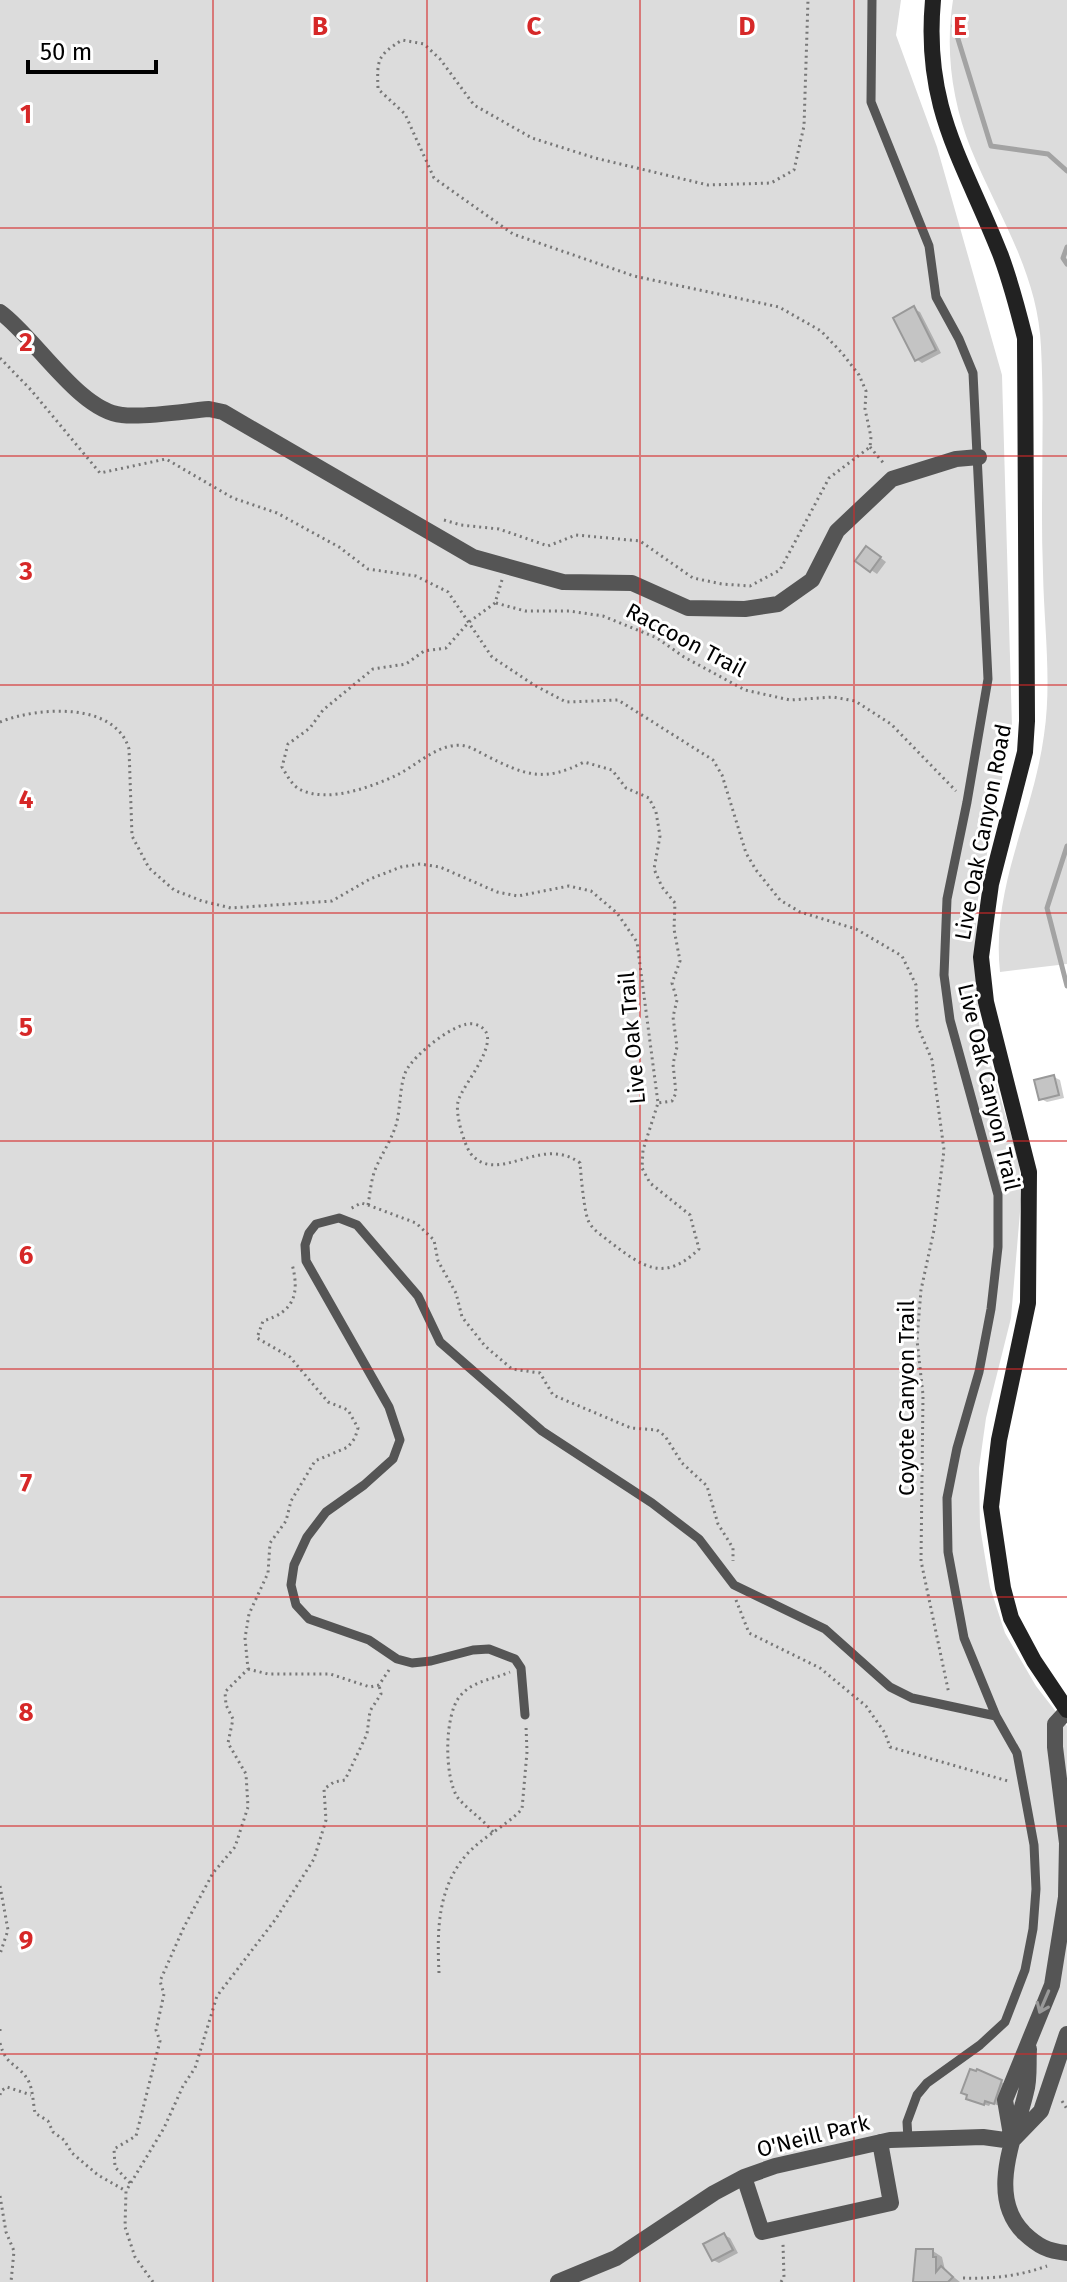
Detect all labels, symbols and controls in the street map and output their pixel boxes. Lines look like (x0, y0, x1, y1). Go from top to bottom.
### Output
text: B (312, 11, 328, 42)
text: C (527, 11, 542, 42)
text: D (739, 11, 756, 42)
text: E (953, 11, 967, 42)
scale bar (28, 24, 156, 74)
text: 50 m (40, 38, 92, 66)
text: 1 (20, 99, 32, 130)
text: 2 (19, 327, 33, 358)
text: 3 (18, 556, 33, 587)
street label: Raccoon Trail (621, 597, 751, 683)
street label: Live Oak Canyon Road (949, 722, 1017, 942)
text: 4 (19, 784, 34, 815)
street label: Live Oak Trail (613, 971, 651, 1105)
street label: Live Oak Canyon Trail (952, 981, 1026, 1193)
text: 5 (19, 1012, 33, 1043)
text: 6 (19, 1240, 34, 1271)
street label: Coyote Canyon Trail (893, 1300, 920, 1496)
text: 7 (20, 1468, 32, 1499)
text: 8 (18, 1697, 34, 1728)
text: 9 (19, 1925, 33, 1956)
one-way arrow (1036, 1990, 1051, 2014)
street label: O'Neill Park (754, 2109, 873, 2163)

